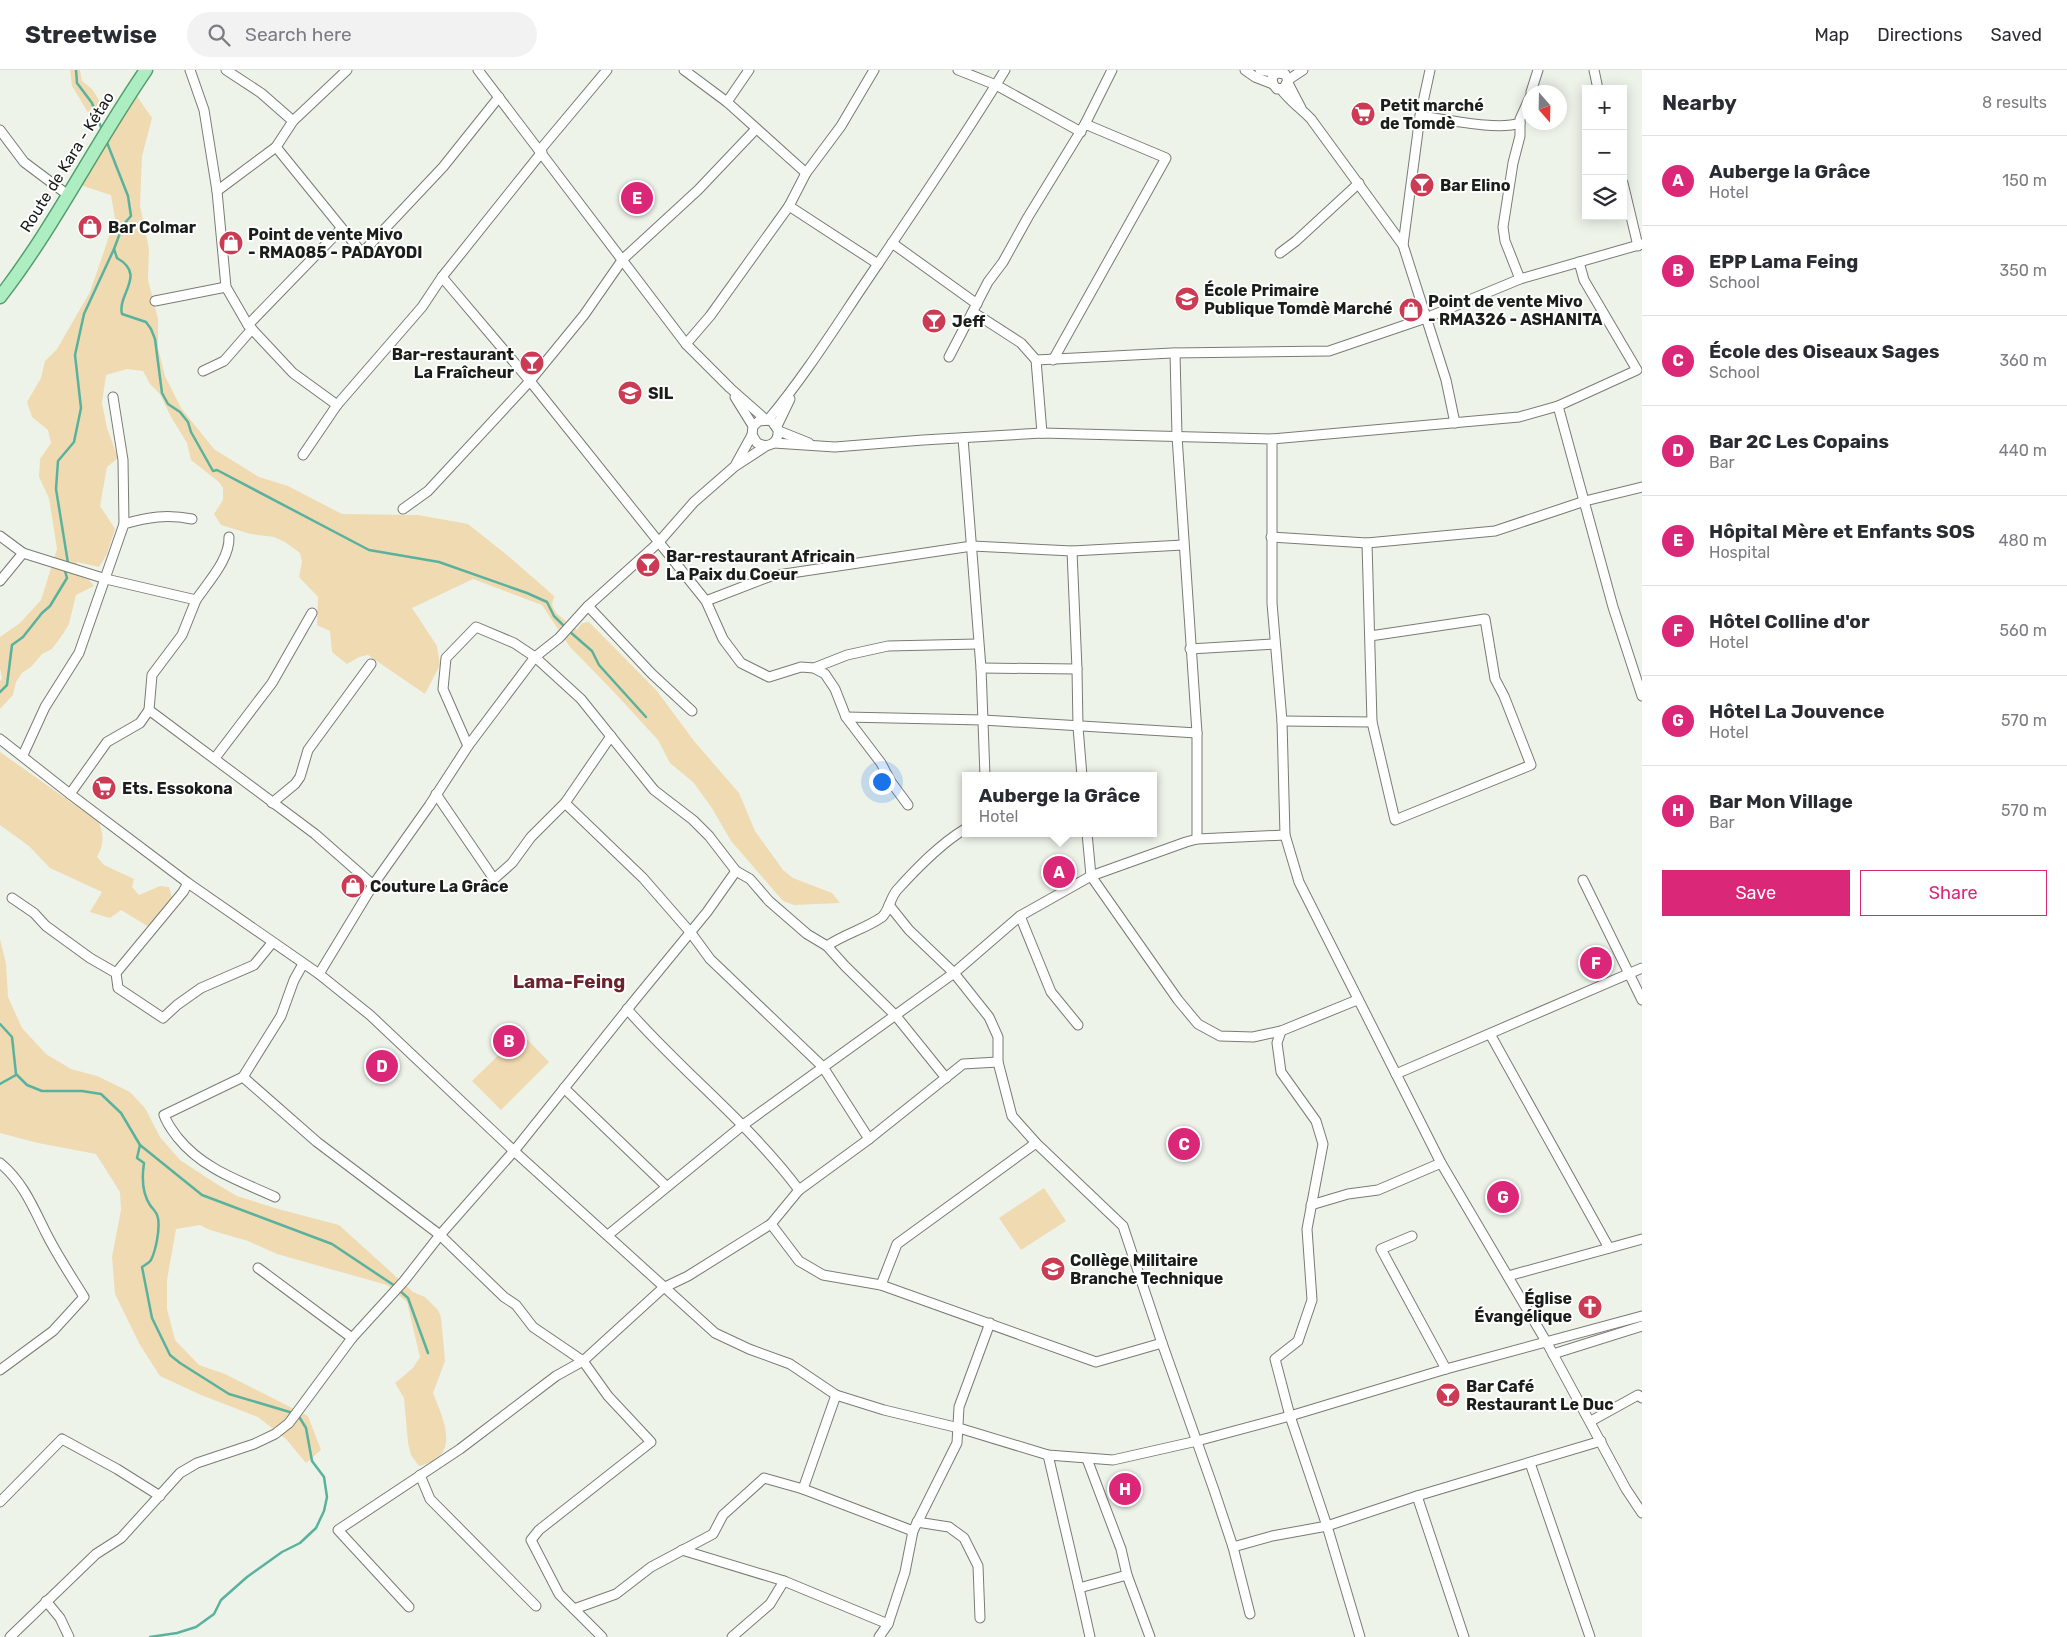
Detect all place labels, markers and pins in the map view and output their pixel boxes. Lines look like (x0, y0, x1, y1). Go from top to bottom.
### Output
place label: Petit marché de Tomdè (1380, 96, 1484, 133)
supermarket icon: Petit marché de Tomdè (1350, 101, 1376, 127)
bar icon: Bar Elino (1409, 172, 1435, 198)
place label: Bar Elino (1440, 176, 1511, 195)
pin: E (621, 179, 653, 217)
shop icon: Bar Colmar (77, 214, 103, 240)
place label: Bar Colmar (108, 218, 197, 237)
place label: Point de vente Mivo - RMA085 - PADAYODI (248, 225, 423, 262)
shop icon: Point de vente Mivo - RMA085 - PADAYODI (218, 230, 244, 256)
place label: École Primaire Publique Tomdè Marché (1204, 280, 1393, 318)
school or university icon: École Primaire Publique Tomdè Marché (1174, 286, 1200, 312)
place label: Point de vente Mivo - RMA326 - ASHANITA (1428, 292, 1603, 329)
shop icon: Point de vente Mivo - RMA326 - ASHANITA (1398, 297, 1424, 323)
bar icon: Jeff (921, 308, 947, 334)
place label: Jeff (952, 312, 985, 331)
place label: Bar-restaurant La Fraîcheur (392, 345, 515, 382)
bar icon: Bar-restaurant La Fraîcheur (519, 350, 545, 376)
school or university icon: SIL (617, 380, 643, 406)
place label: SIL (648, 384, 674, 403)
place label: Bar-restaurant Africain La Paix du Coeur (666, 547, 855, 584)
bar icon: Bar-restaurant Africain La Paix du Coeur (635, 552, 661, 578)
supermarket icon: Ets. Essokona (91, 775, 117, 801)
place label: Ets. Essokona (122, 779, 233, 798)
pin: A (1043, 853, 1075, 891)
shop icon: Couture La Grâce (340, 873, 366, 899)
place label: Couture La Grâce (370, 877, 509, 896)
pin: F (1580, 944, 1612, 982)
pin: B (493, 1022, 525, 1060)
pin: D (366, 1047, 398, 1085)
pin: C (1168, 1125, 1200, 1163)
pin: G (1487, 1178, 1519, 1216)
place label: Collège Militaire Branche Technique (1070, 1251, 1223, 1288)
school or university icon: Collège Militaire Branche Technique (1040, 1256, 1066, 1282)
place label: Église Évangélique (1474, 1288, 1572, 1326)
church icon: Église Évangélique (1577, 1294, 1603, 1320)
place label: Bar Café Restaurant Le Duc (1466, 1377, 1614, 1414)
bar icon: Bar Café Restaurant Le Duc (1435, 1382, 1461, 1408)
pin: H (1109, 1470, 1141, 1508)

